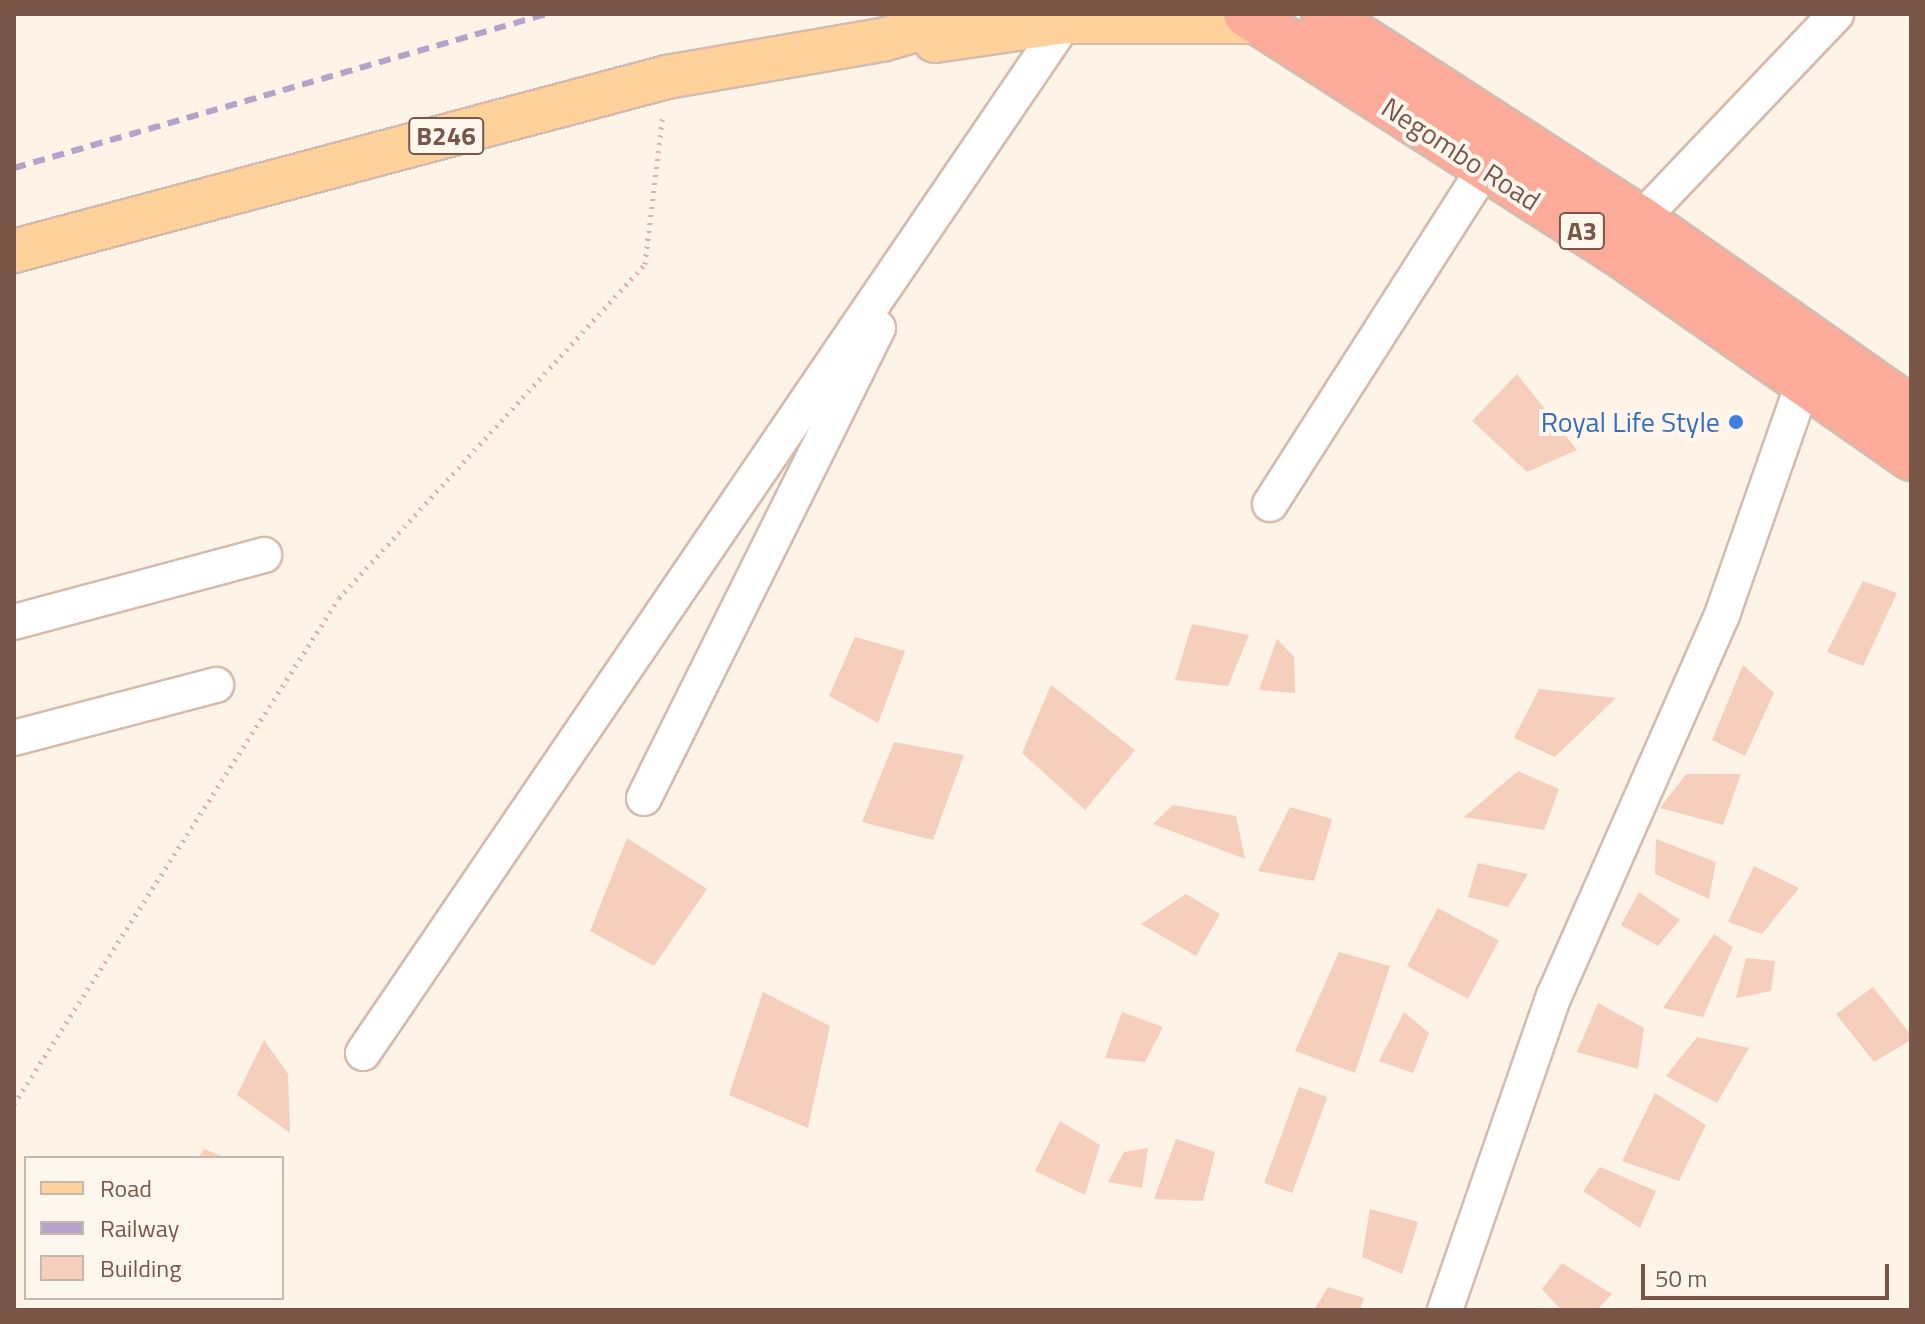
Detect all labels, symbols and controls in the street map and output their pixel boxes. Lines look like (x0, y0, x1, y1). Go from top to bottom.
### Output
street label: Negombo Road (1376, 90, 1546, 218)
road number: B246 (408, 114, 484, 158)
road number: A3 (1558, 209, 1606, 253)
place label: Royal Life Style (1541, 405, 1720, 439)
marker: Royal Life Style (1727, 413, 1745, 431)
legend (24, 1156, 284, 1300)
text: Road (100, 1170, 152, 1206)
text: Railway (100, 1210, 179, 1246)
scale bar (1645, 1248, 1893, 1298)
text: Building (100, 1250, 182, 1286)
text: 50 m (1655, 1260, 1707, 1296)

